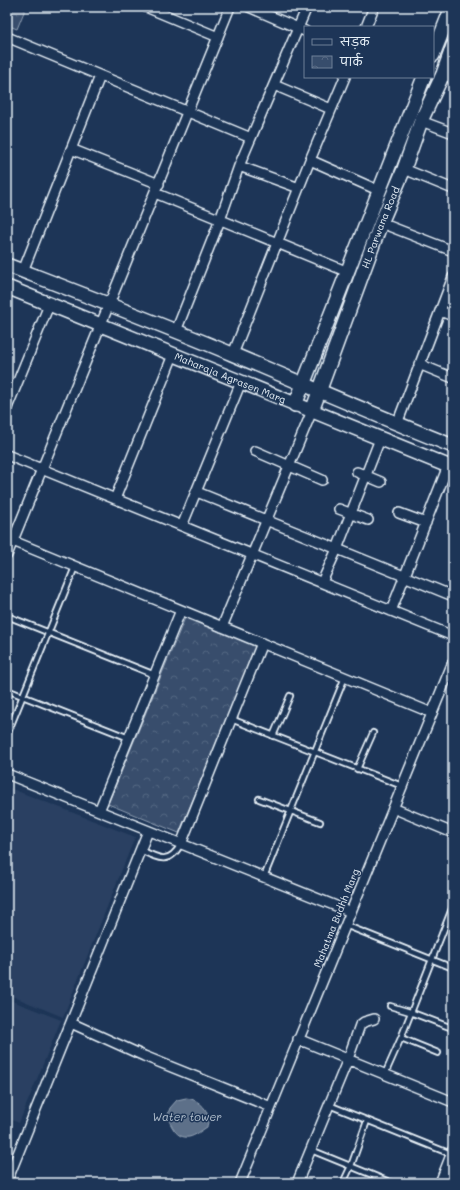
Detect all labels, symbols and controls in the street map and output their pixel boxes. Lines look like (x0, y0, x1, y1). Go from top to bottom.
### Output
legend (304, 26, 434, 78)
text: सड़क (339, 33, 371, 50)
text: पार्क (339, 52, 364, 69)
street label: HL Parwana Road (358, 184, 403, 270)
street label: Maharaja Agrasen Marg (173, 349, 288, 407)
street label: Mahatma Budhh Marg (310, 866, 362, 969)
water label: Water tower (152, 1109, 222, 1124)

